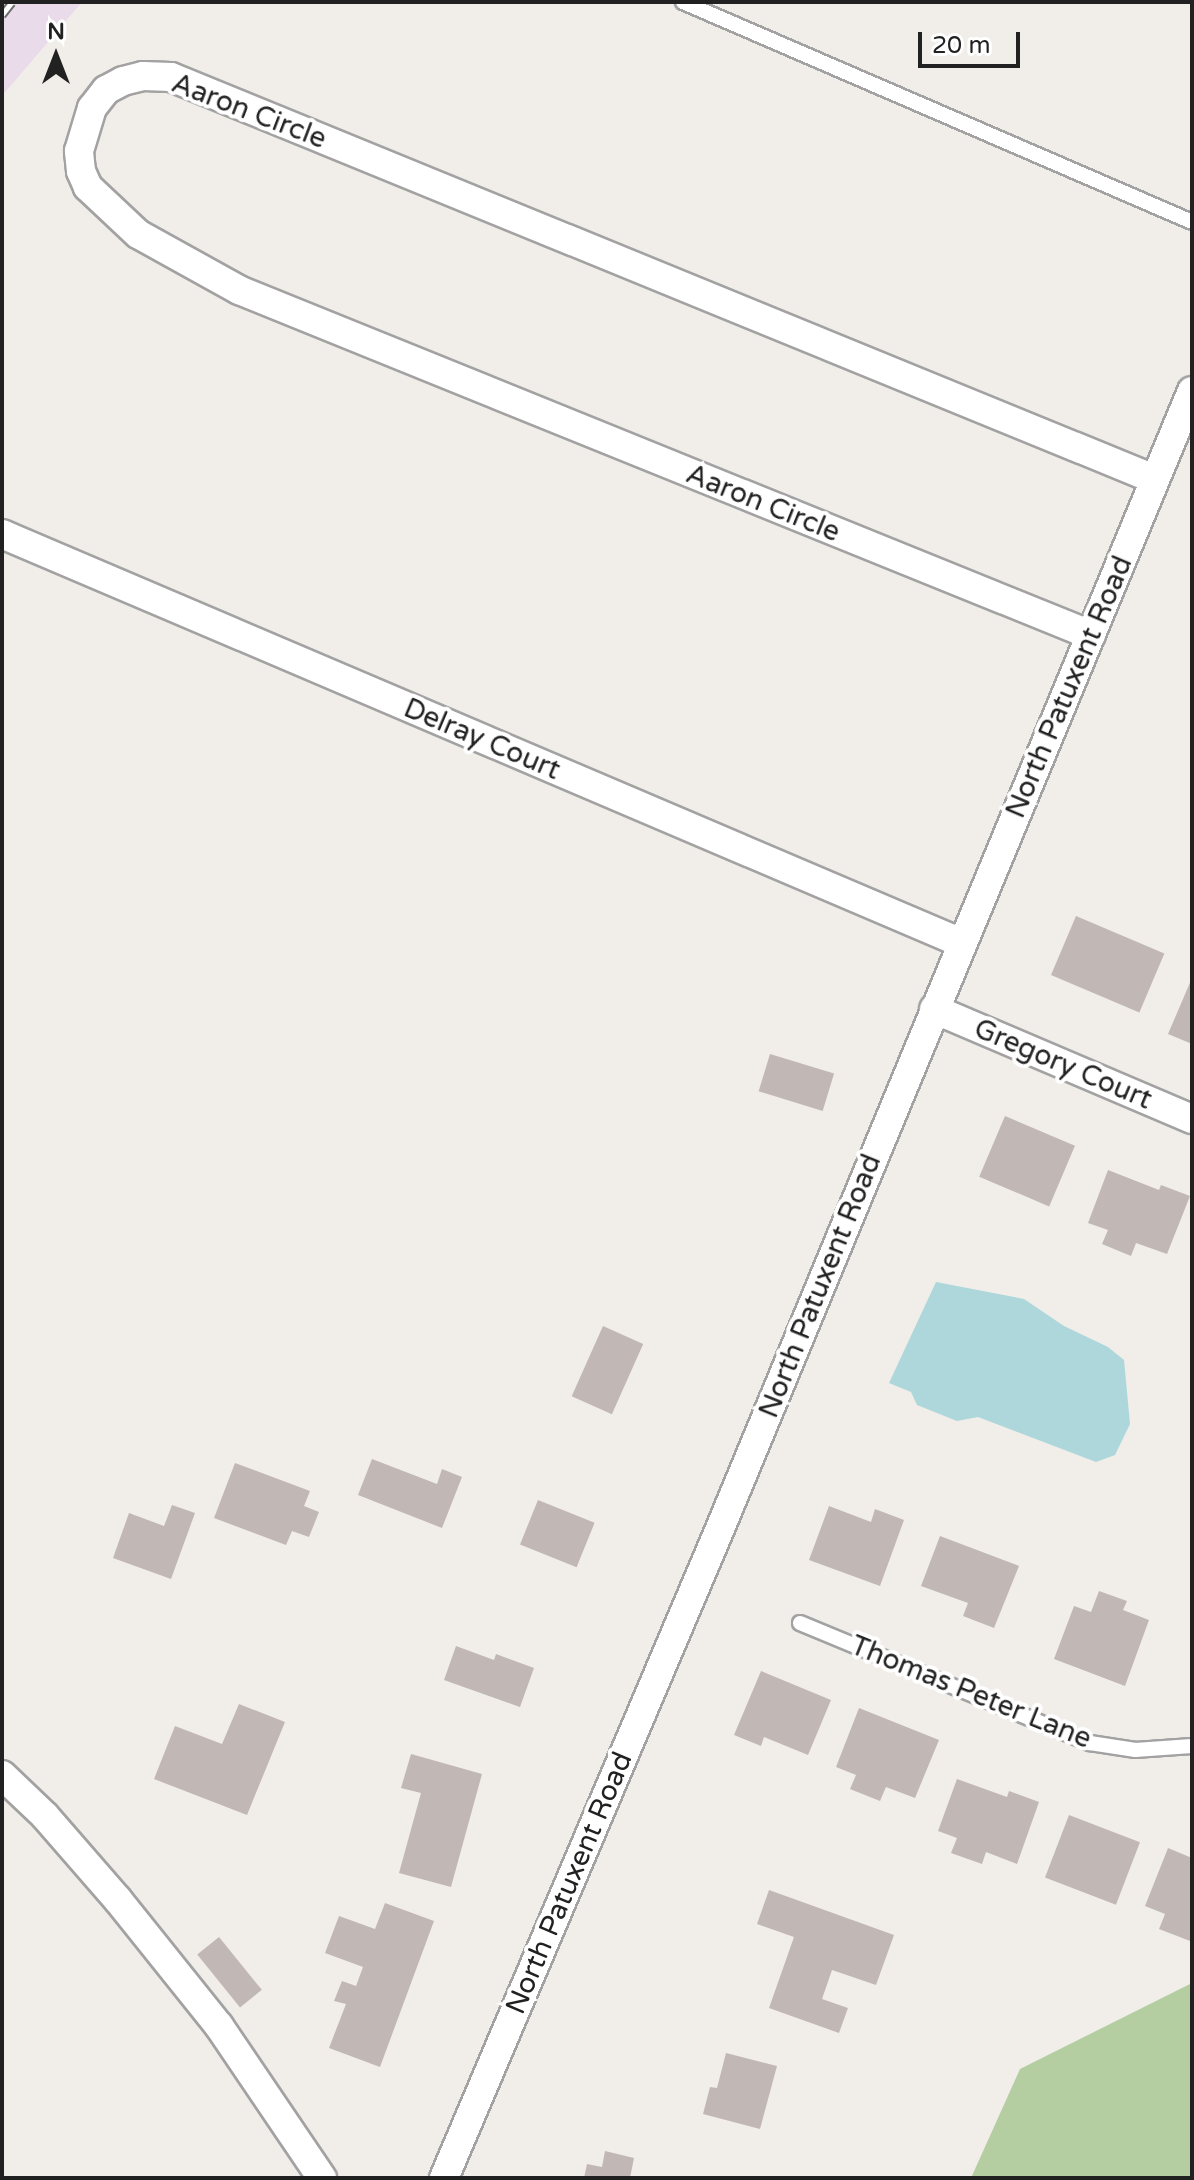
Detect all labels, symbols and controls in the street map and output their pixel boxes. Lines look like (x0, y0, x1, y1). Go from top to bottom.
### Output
north arrow (16, 16, 96, 96)
scale bar (922, 16, 1024, 66)
text: N (47, 19, 65, 45)
text: 20 m (932, 31, 990, 60)
street label: Aaron Circle (167, 66, 331, 156)
street label: Aaron Circle (681, 457, 845, 549)
street label: North Patuxent Road (999, 551, 1139, 823)
street label: Delray Court (399, 691, 565, 787)
street label: Gregory Court (969, 1011, 1157, 1117)
street label: North Patuxent Road (752, 1149, 888, 1423)
street label: Thomas Peter Lane (846, 1628, 1096, 1756)
street label: North Patuxent Road (499, 1747, 639, 2019)

